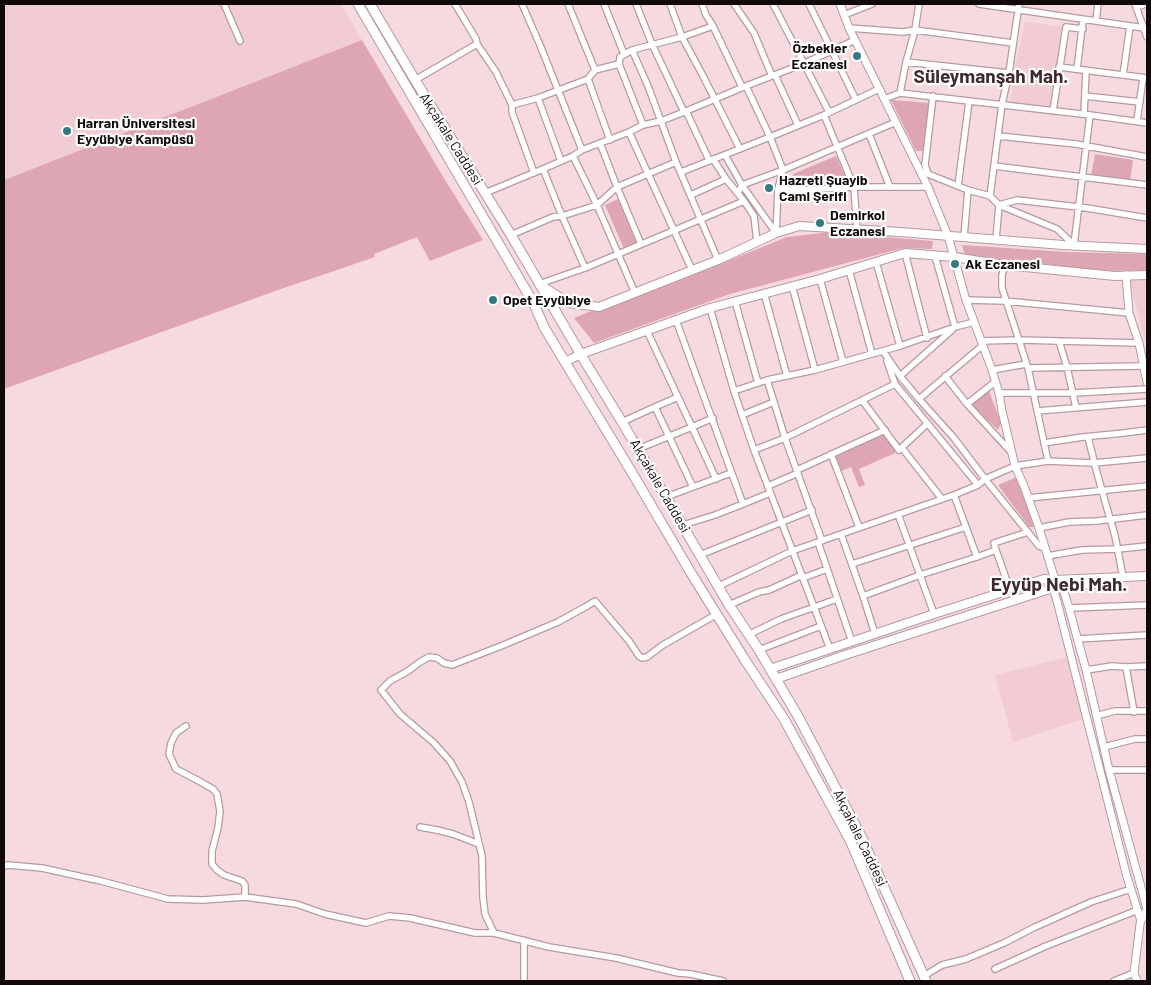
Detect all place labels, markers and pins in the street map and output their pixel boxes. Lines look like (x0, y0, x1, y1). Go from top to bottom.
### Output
place label: Özbekler Eczanesi (792, 40, 847, 72)
marker: Özbekler Eczanesi (851, 50, 863, 62)
place label: Harran Üniversitesi Eyyübiye Kampüsü (77, 115, 195, 148)
marker: Harran Üniversitesi Eyyübiye Kampüsü (61, 125, 73, 137)
place label: Hazreti Şuayib Cami Şerifi (779, 172, 868, 204)
marker: Hazreti Şuayib Cami Şerifi (763, 182, 775, 194)
place label: Demirkol Eczanesi (830, 207, 885, 240)
marker: Demirkol Eczanesi (814, 217, 826, 229)
place label: Ak Eczanesi (965, 256, 1040, 272)
marker: Ak Eczanesi (949, 258, 961, 270)
place label: Opet Eyyübiye (503, 292, 591, 308)
marker: Opet Eyyübiye (487, 294, 499, 306)

